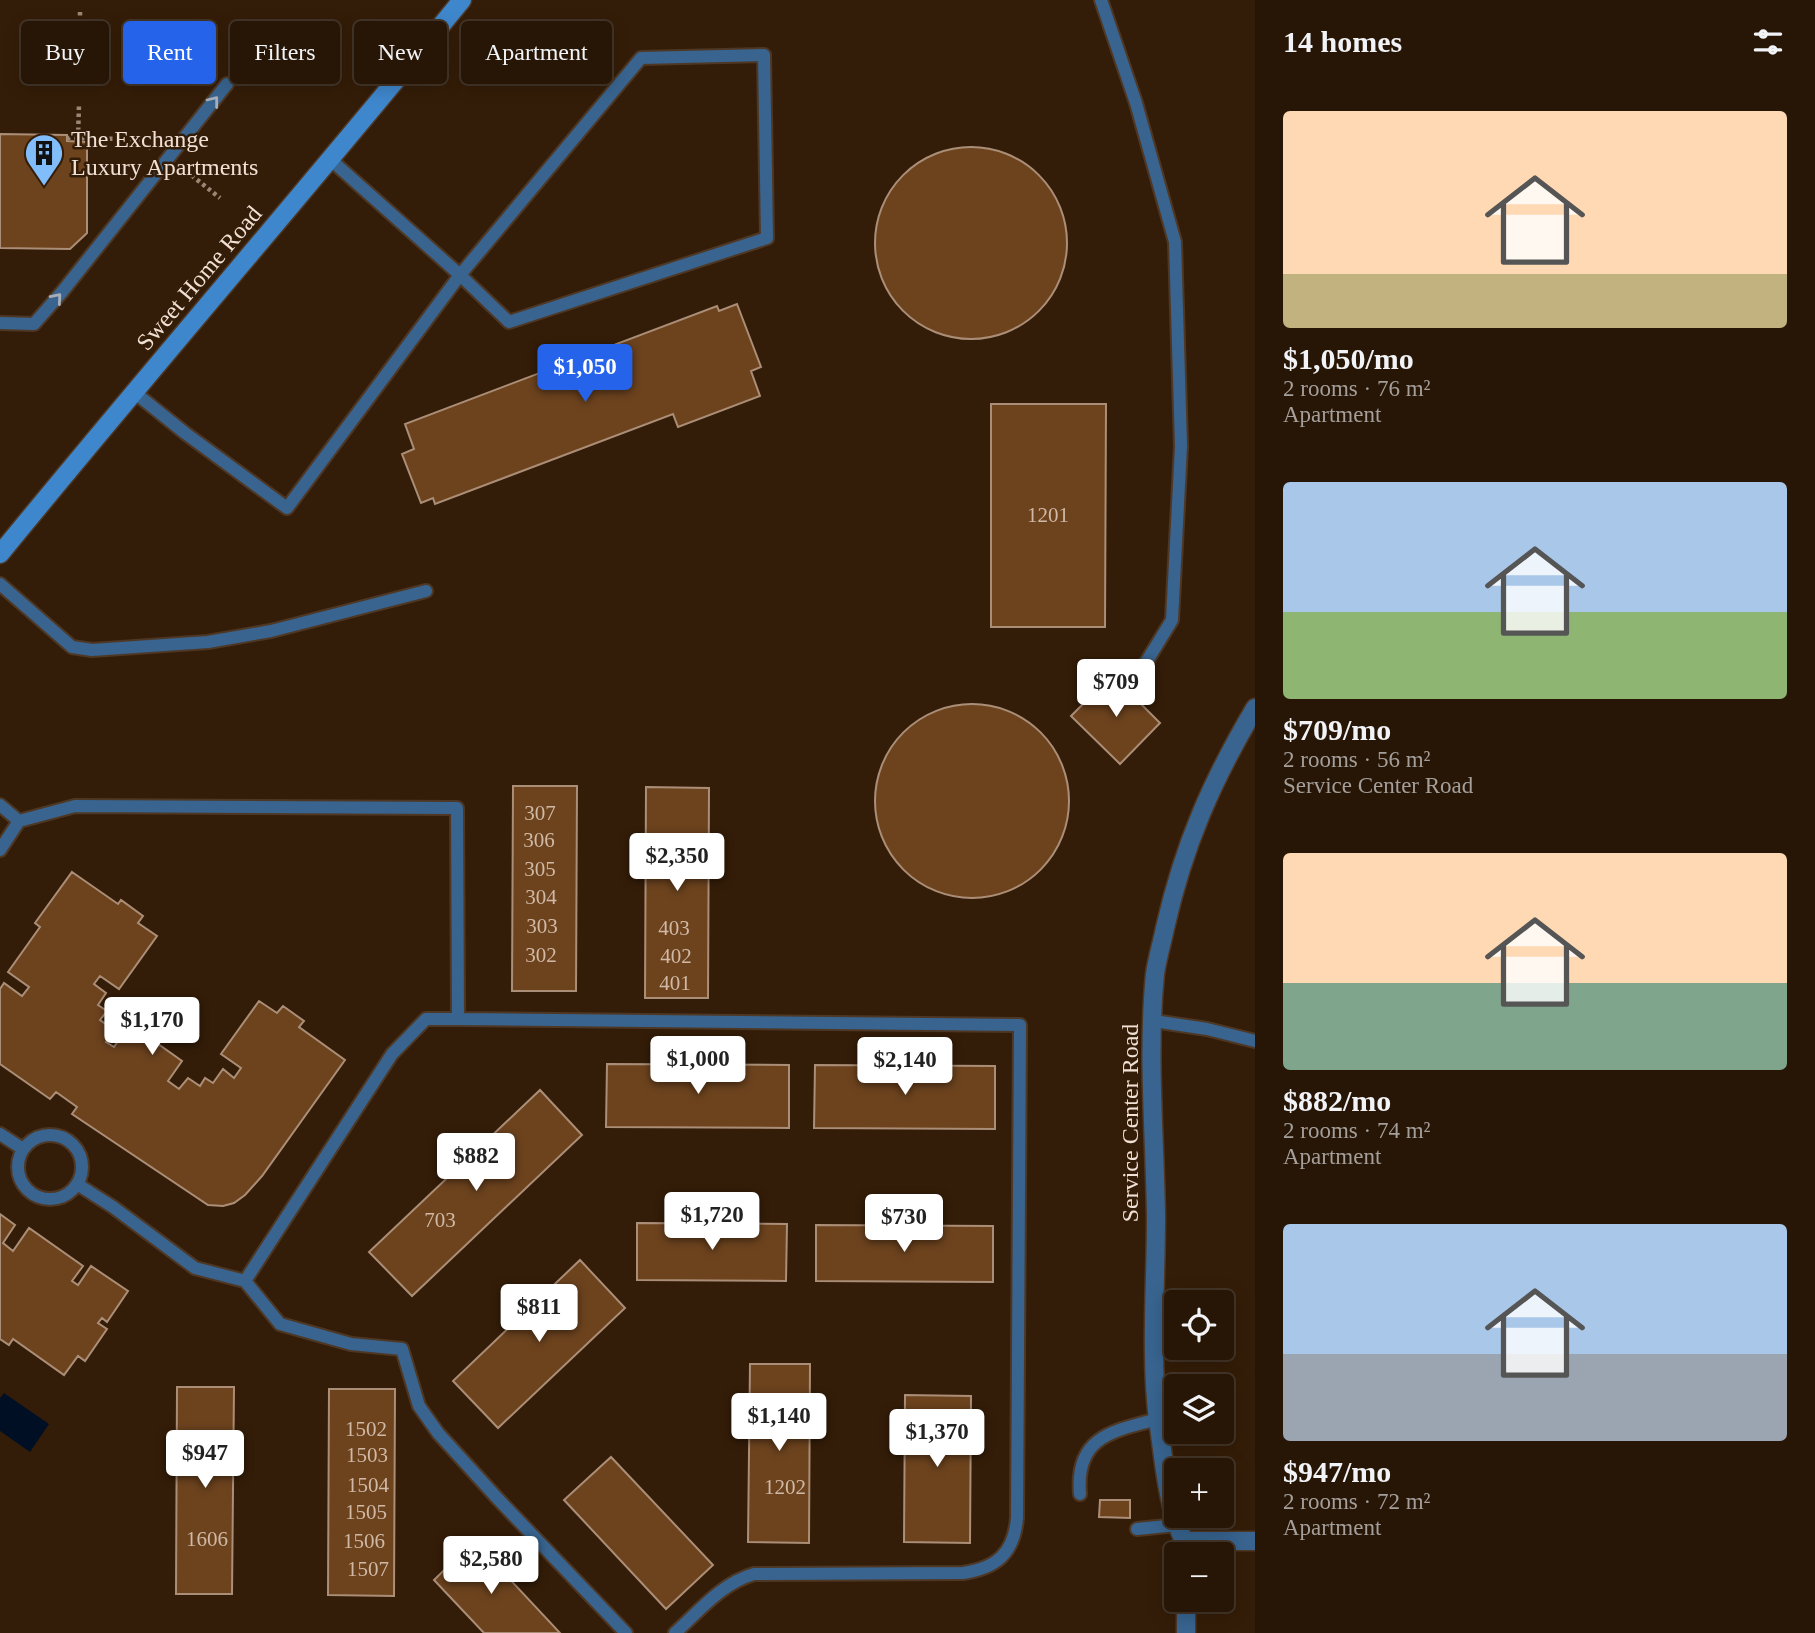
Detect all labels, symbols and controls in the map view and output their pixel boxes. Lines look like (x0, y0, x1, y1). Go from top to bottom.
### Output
chip: Buy (21, 21, 109, 84)
chip: Rent (123, 21, 216, 84)
chip: Filters (230, 21, 340, 84)
chip: New (354, 21, 447, 84)
chip: Apartment (461, 21, 612, 84)
icon: filters (1749, 23, 1787, 61)
text: 14 homes (1283, 25, 1402, 58)
one-way arrow (205, 96, 218, 109)
place label: The Exchange Luxury Apartments (71, 126, 258, 180)
building icon: The Exchange Luxury Apartments (23, 132, 65, 187)
icon: home (1472, 157, 1598, 283)
street label: Sweet Home Road (131, 201, 267, 355)
one-way arrow (49, 293, 61, 306)
text: $1,050/mo (1283, 342, 1414, 375)
pin: $1,050 (528, 344, 642, 404)
text: $1,050 (553, 354, 617, 379)
text: 2 rooms · 76 m² (1283, 376, 1430, 401)
text: Apartment (1283, 402, 1381, 427)
house number: 1201 (1027, 503, 1069, 527)
icon: home (1472, 528, 1598, 654)
pin: $709 (1075, 660, 1157, 719)
text: $709 (1093, 669, 1139, 694)
text: $709/mo (1283, 713, 1391, 746)
text: 2 rooms · 56 m² (1283, 747, 1430, 772)
text: Service Center Road (1283, 773, 1473, 798)
house number: 307 (524, 801, 556, 825)
house number: 306 (523, 828, 555, 852)
pin: $2,350 (620, 834, 734, 893)
text: $2,350 (645, 843, 709, 868)
house number: 305 (524, 857, 556, 881)
house number: 304 (525, 885, 557, 909)
icon: home (1472, 899, 1598, 1025)
house number: 303 (526, 914, 558, 938)
house number: 403 (658, 916, 690, 940)
house number: 302 (525, 943, 557, 967)
house number: 402 (660, 944, 692, 968)
house number: 401 (659, 971, 691, 995)
pin: $1,170 (95, 998, 209, 1057)
text: $1,170 (120, 1007, 184, 1032)
street label: Service Center Road (1117, 1024, 1143, 1222)
pin: $1,000 (641, 1036, 755, 1096)
pin: $2,140 (848, 1038, 962, 1097)
text: $1,000 (666, 1046, 730, 1071)
text: $2,140 (873, 1047, 937, 1072)
text: $882/mo (1283, 1084, 1391, 1117)
text: 2 rooms · 74 m² (1283, 1118, 1430, 1143)
pin: $882 (435, 1134, 517, 1193)
text: $882 (453, 1143, 499, 1168)
text: Apartment (1283, 1144, 1381, 1169)
pin: $1,720 (655, 1192, 769, 1252)
pin: $730 (863, 1194, 945, 1254)
text: $1,720 (680, 1202, 744, 1227)
text: $730 (881, 1204, 927, 1229)
house number: 703 (424, 1208, 456, 1232)
icon: home (1472, 1270, 1598, 1396)
pin: $811 (498, 1284, 580, 1344)
map controls (1164, 1290, 1234, 1612)
button: locate (1164, 1290, 1234, 1360)
text: $811 (517, 1294, 561, 1319)
button: layers (1164, 1374, 1234, 1444)
pin: $1,140 (722, 1394, 836, 1453)
text: $1,140 (747, 1403, 811, 1428)
pin: $1,370 (880, 1410, 994, 1469)
house number: 1502 (345, 1417, 387, 1441)
text: $1,370 (905, 1419, 969, 1444)
pin: $947 (164, 1430, 246, 1490)
text: $947 (182, 1440, 228, 1465)
house number: 1503 (346, 1443, 388, 1467)
text: $947/mo (1283, 1455, 1391, 1488)
button: + (1164, 1458, 1234, 1528)
house number: 1504 (347, 1473, 390, 1497)
house number: 1202 (764, 1475, 806, 1499)
text: 2 rooms · 72 m² (1283, 1489, 1430, 1514)
house number: 1505 (345, 1500, 387, 1524)
text: Apartment (1283, 1515, 1381, 1540)
house number: 1606 (186, 1527, 228, 1551)
house number: 1506 (343, 1529, 385, 1553)
pin: $2,580 (434, 1536, 548, 1596)
button: − (1164, 1542, 1234, 1612)
text: $2,580 (459, 1546, 523, 1571)
house number: 1507 (347, 1557, 389, 1581)

